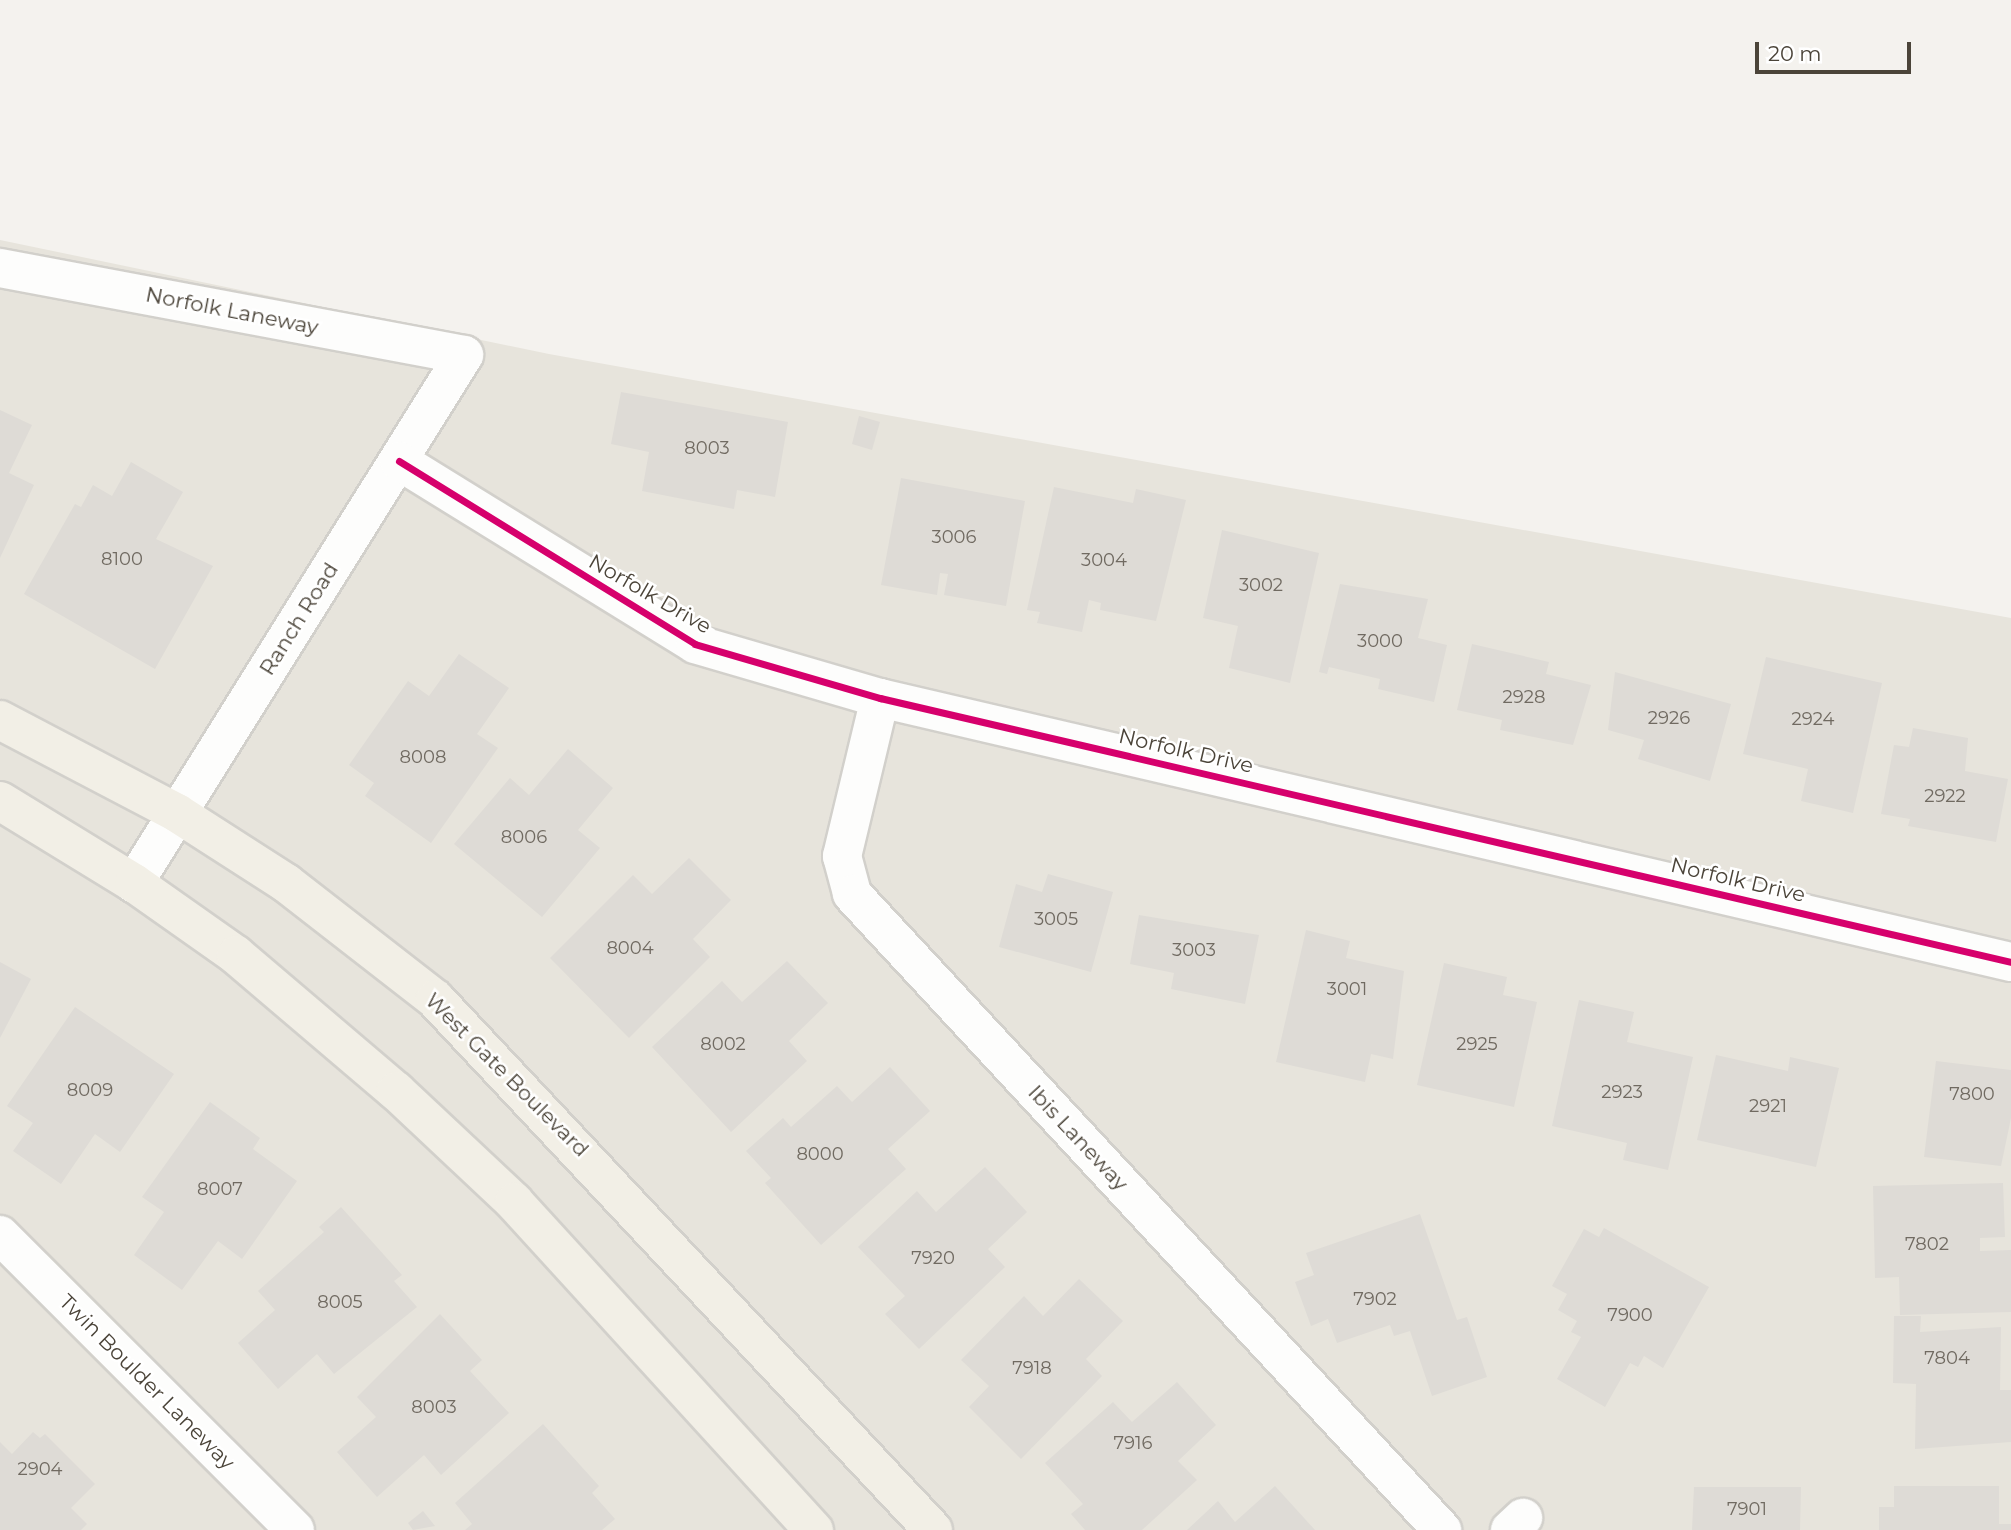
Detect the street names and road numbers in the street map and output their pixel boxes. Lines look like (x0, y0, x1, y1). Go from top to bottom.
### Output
street label: Norfolk Laneway (144, 282, 320, 340)
street label: Norfolk Drive (584, 549, 716, 639)
street label: Ranch Road (254, 558, 344, 680)
street label: Norfolk Drive (1116, 723, 1256, 779)
street label: Norfolk Drive (1668, 852, 1808, 908)
street label: West Gate Boulevard (420, 988, 594, 1162)
street label: Ibis Laneway (1023, 1080, 1133, 1196)
street label: Twin Boulder Laneway (54, 1289, 240, 1475)

